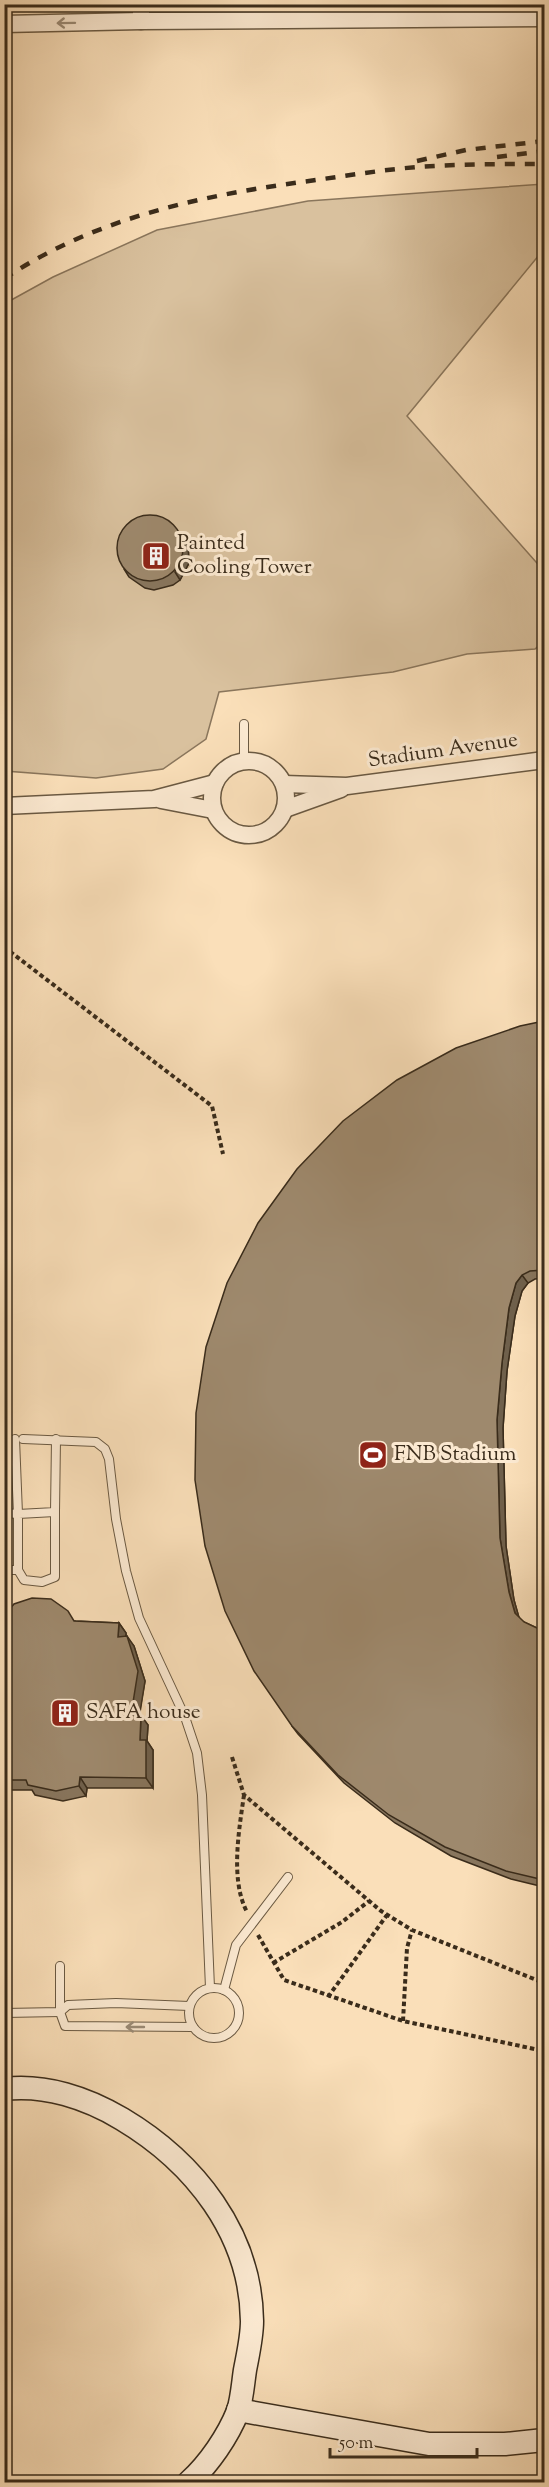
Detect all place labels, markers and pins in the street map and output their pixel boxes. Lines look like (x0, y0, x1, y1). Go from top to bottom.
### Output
place label: Painted Cooling Tower (177, 529, 312, 583)
building icon: Painted Cooling Tower (140, 540, 172, 572)
sports icon: FNB Stadium (357, 1439, 389, 1471)
place label: FNB Stadium (394, 1440, 516, 1470)
building icon: SAFA house (49, 1697, 81, 1729)
place label: SAFA house (86, 1698, 201, 1728)

